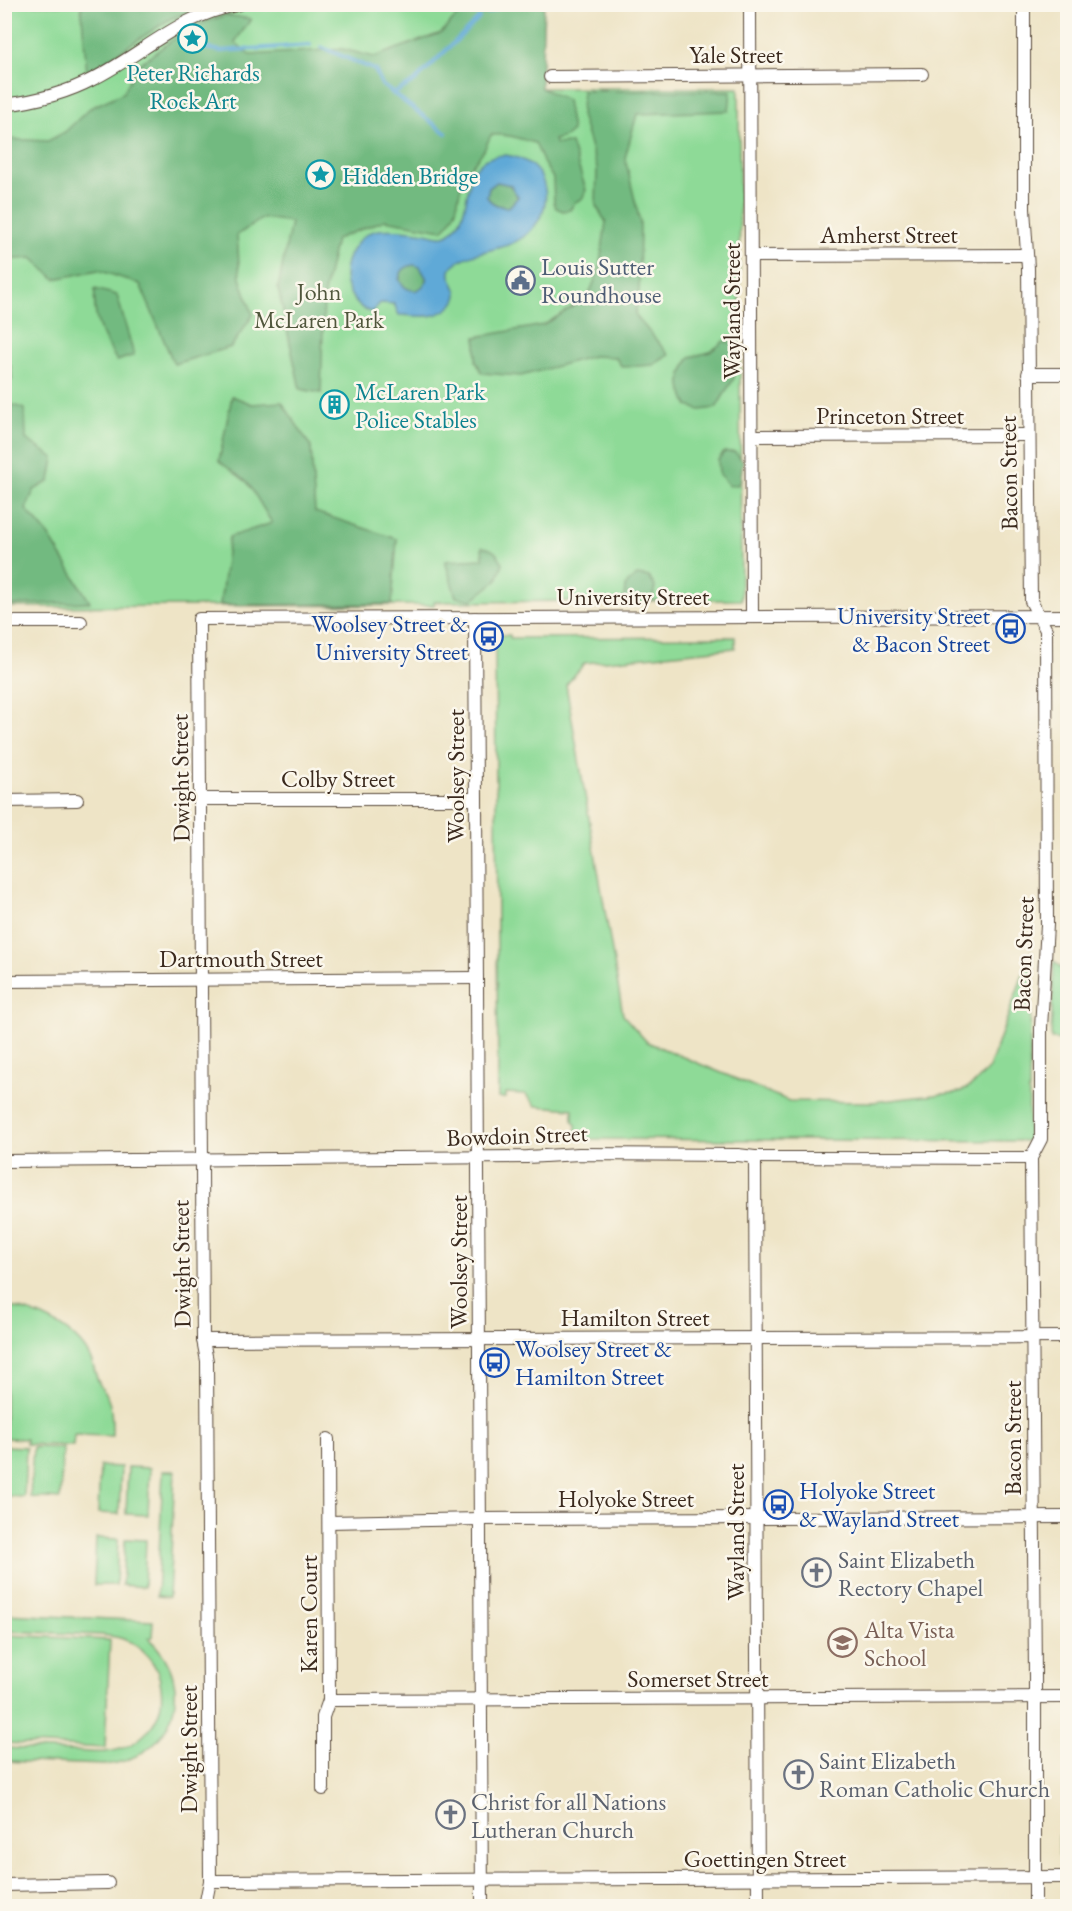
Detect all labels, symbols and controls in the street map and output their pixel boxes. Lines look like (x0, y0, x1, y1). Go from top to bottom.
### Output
place icon: Peter Richards Rock Art (177, 23, 209, 55)
street label: Yale Street (689, 39, 783, 70)
place label: Peter Richards Rock Art (126, 57, 260, 116)
place icon: Hidden Bridge (305, 159, 337, 191)
place label: Hidden Bridge (342, 160, 478, 191)
street label: Amherst Street (819, 219, 958, 250)
street label: Wayland Street (716, 242, 747, 380)
place label: Louis Sutter Roundhouse (541, 251, 661, 310)
public building icon: Louis Sutter Roundhouse (504, 264, 536, 296)
park label: John McLaren Park (254, 276, 385, 335)
place label: McLaren Park Police Stables (355, 376, 486, 435)
building icon: McLaren Park Police Stables (318, 389, 350, 421)
street label: Princeton Street (816, 400, 964, 431)
street label: Bacon Street (991, 415, 1025, 531)
street label: University Street (557, 581, 710, 612)
place label: University Street & Bacon Street (837, 600, 990, 659)
place label: Woolsey Street & University Street (311, 608, 468, 667)
bus stop icon: University Street & Bacon Street (995, 613, 1027, 645)
bus stop icon: Woolsey Street & University Street (473, 621, 505, 653)
street label: Woolsey Street (440, 709, 471, 843)
street label: Dwight Street (163, 713, 197, 842)
street label: Colby Street (281, 763, 396, 794)
street label: Bacon Street (1006, 896, 1041, 1012)
street label: Dartmouth Street (159, 943, 323, 974)
street label: Bowdoin Street (446, 1117, 589, 1153)
street label: Woolsey Street (443, 1195, 474, 1329)
street label: Dwight Street (164, 1199, 198, 1328)
street label: Hamilton Street (561, 1302, 710, 1333)
place label: Woolsey Street & Hamilton Street (515, 1333, 672, 1392)
bus stop icon: Woolsey Street & Hamilton Street (478, 1346, 510, 1378)
street label: Bacon Street (997, 1380, 1028, 1496)
street label: Wayland Street (720, 1463, 751, 1601)
place label: Holyoke Street & Wayland Street (799, 1475, 960, 1534)
street label: Holyoke Street (558, 1483, 695, 1514)
bus stop icon: Holyoke Street & Wayland Street (762, 1488, 794, 1520)
place label: Saint Elizabeth Rectory Chapel (838, 1544, 984, 1603)
street label: Karen Court (293, 1555, 324, 1673)
church icon: Saint Elizabeth Rectory Chapel (801, 1557, 833, 1589)
place label: Alta Vista School (863, 1614, 955, 1673)
school or university icon: Alta Vista School (827, 1627, 859, 1659)
street label: Somerset Street (627, 1663, 769, 1694)
street label: Dwight Street (173, 1684, 204, 1813)
place label: Saint Elizabeth Roman Catholic Church (819, 1745, 1050, 1804)
church icon: Saint Elizabeth Roman Catholic Church (782, 1758, 814, 1790)
place label: Christ for all Nations Lutheran Church (471, 1786, 666, 1845)
church icon: Christ for all Nations Lutheran Church (434, 1799, 466, 1831)
street label: Goettingen Street (684, 1843, 847, 1874)

